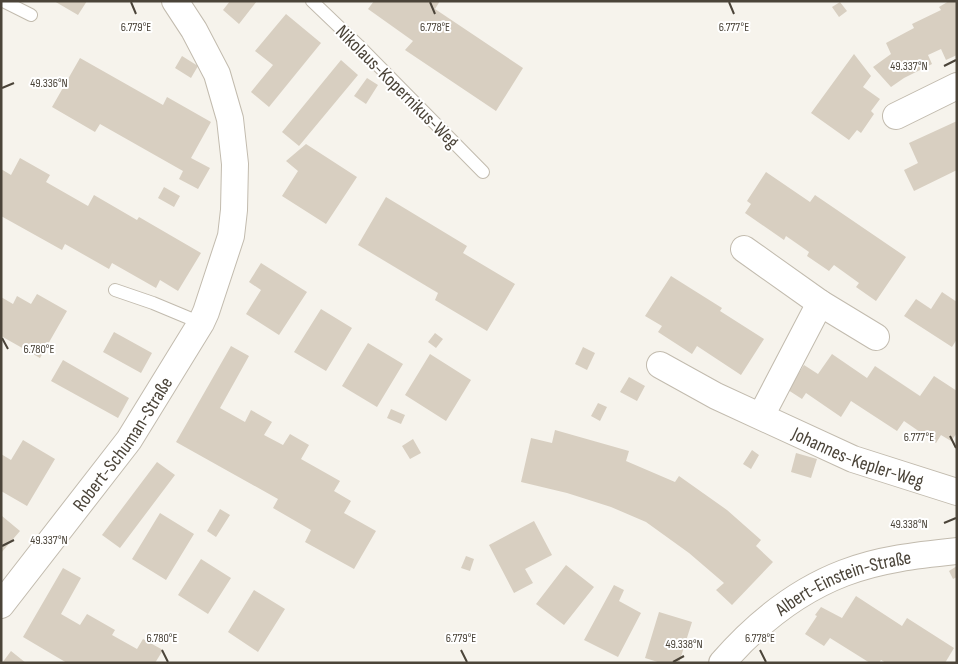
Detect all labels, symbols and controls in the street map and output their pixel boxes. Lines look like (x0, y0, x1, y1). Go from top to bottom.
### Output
text: 6.779°E (121, 20, 151, 35)
text: 6.778°E (420, 20, 450, 35)
text: 6.777°E (719, 20, 749, 35)
street label: Nikolaus-Kopernikus-Weg (330, 21, 464, 154)
text: 49.337°N (890, 59, 928, 74)
text: 49.336°N (30, 76, 68, 91)
text: 6.780°E (24, 342, 54, 357)
street label: Robert-Schuman-Straße (68, 373, 178, 516)
street label: Johannes-Kepler-Weg (787, 422, 927, 494)
text: 6.777°E (904, 430, 934, 445)
text: 49.338°N (890, 517, 928, 532)
text: 49.337°N (30, 533, 68, 548)
street label: Albert-Einstein-Straße (770, 547, 913, 622)
text: 6.780°E (147, 631, 177, 646)
text: 6.779°E (446, 631, 476, 646)
text: 6.778°E (745, 631, 775, 646)
text: 49.338°N (665, 637, 703, 652)

